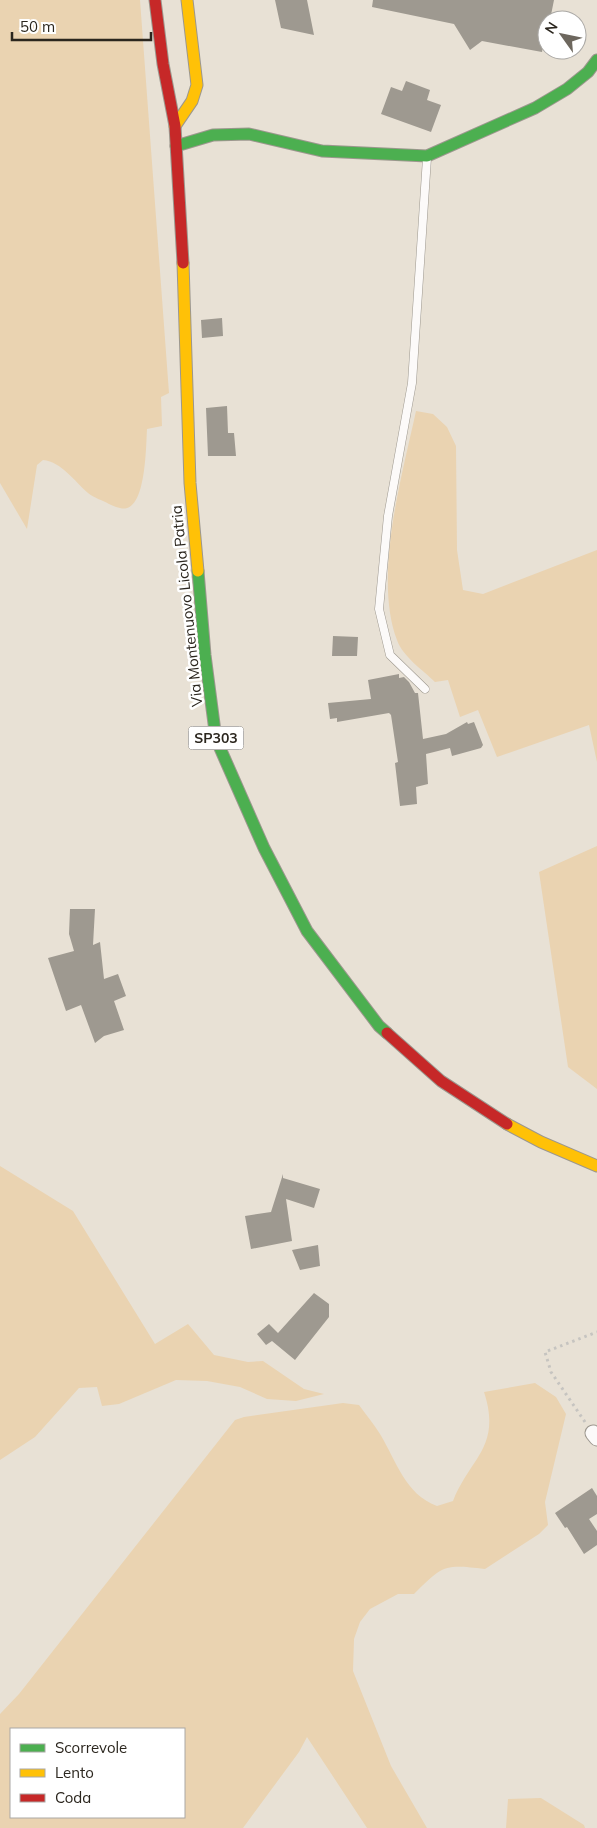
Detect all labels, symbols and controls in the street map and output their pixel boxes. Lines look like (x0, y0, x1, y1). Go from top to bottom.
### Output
scale bar (12, 10, 151, 42)
north arrow (537, 10, 587, 60)
text: 50 m (20, 17, 55, 36)
text: N (541, 19, 562, 37)
street label: Via Montenuovo Licola Patria (166, 504, 207, 708)
road number: SP303 (188, 726, 244, 750)
legend (10, 1728, 185, 1818)
text: Scorrevole (55, 1738, 127, 1757)
text: Lento (55, 1763, 94, 1782)
text: Coda (55, 1788, 91, 1807)

